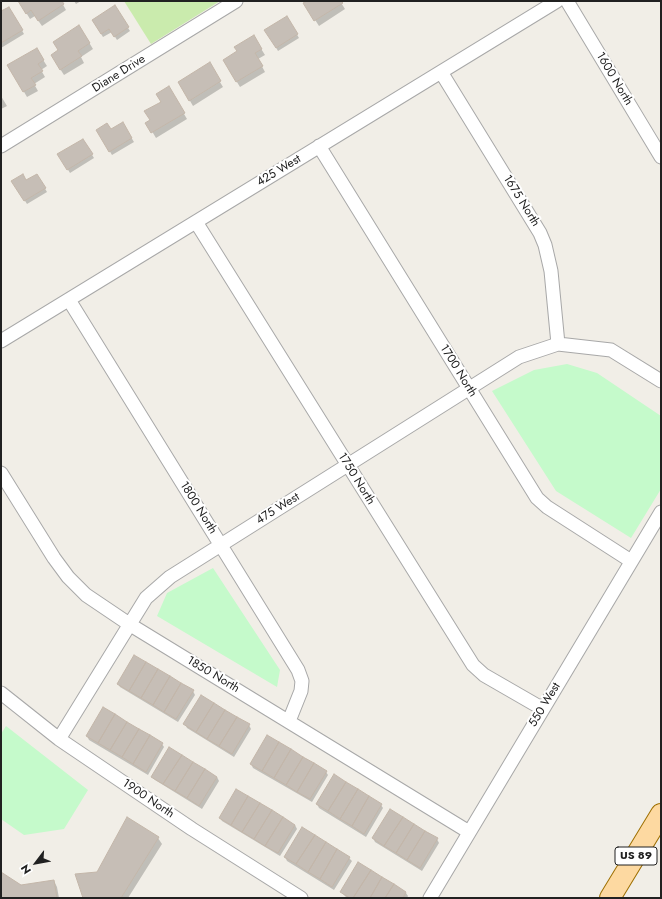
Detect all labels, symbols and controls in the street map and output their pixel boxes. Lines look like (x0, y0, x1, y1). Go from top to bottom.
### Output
street label: 1600 North (593, 50, 635, 108)
street label: Diane Drive (90, 52, 148, 96)
street label: 425 West (254, 152, 304, 190)
street label: 1675 North (499, 173, 543, 229)
street label: 1700 North (436, 342, 480, 400)
street label: 1750 North (334, 450, 378, 508)
street label: 1800 North (176, 479, 220, 537)
street label: 475 West (254, 490, 302, 528)
street label: 1850 North (184, 654, 242, 696)
street label: 550 West (526, 680, 564, 730)
street label: 1900 North (119, 776, 177, 822)
north arrow (16, 843, 56, 883)
road number: US 89 (615, 847, 657, 865)
text: N (17, 861, 35, 877)

